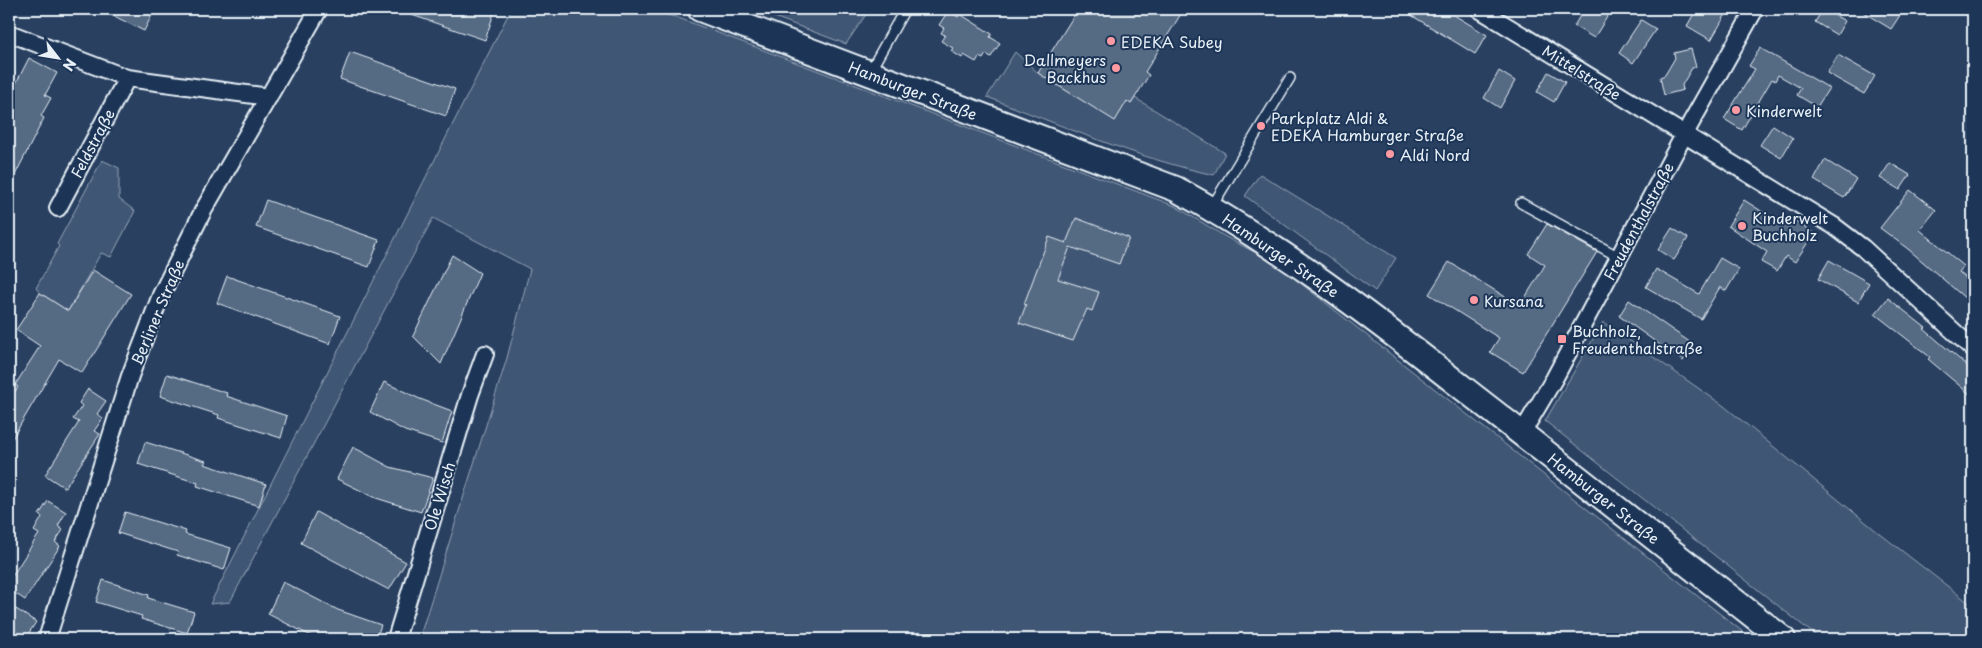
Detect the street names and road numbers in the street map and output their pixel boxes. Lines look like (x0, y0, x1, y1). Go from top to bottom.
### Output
street label: Mittelstraße (1538, 39, 1626, 105)
street label: Hamburger Straße (845, 55, 981, 125)
street label: Feldstraße (64, 104, 120, 182)
street label: Freudenthalstraße (1597, 158, 1679, 284)
street label: Hamburger Straße (1218, 207, 1344, 303)
street label: Berliner Straße (124, 256, 190, 368)
street label: Hamburger Straße (1543, 447, 1665, 549)
street label: Ole Wisch (418, 459, 460, 533)

